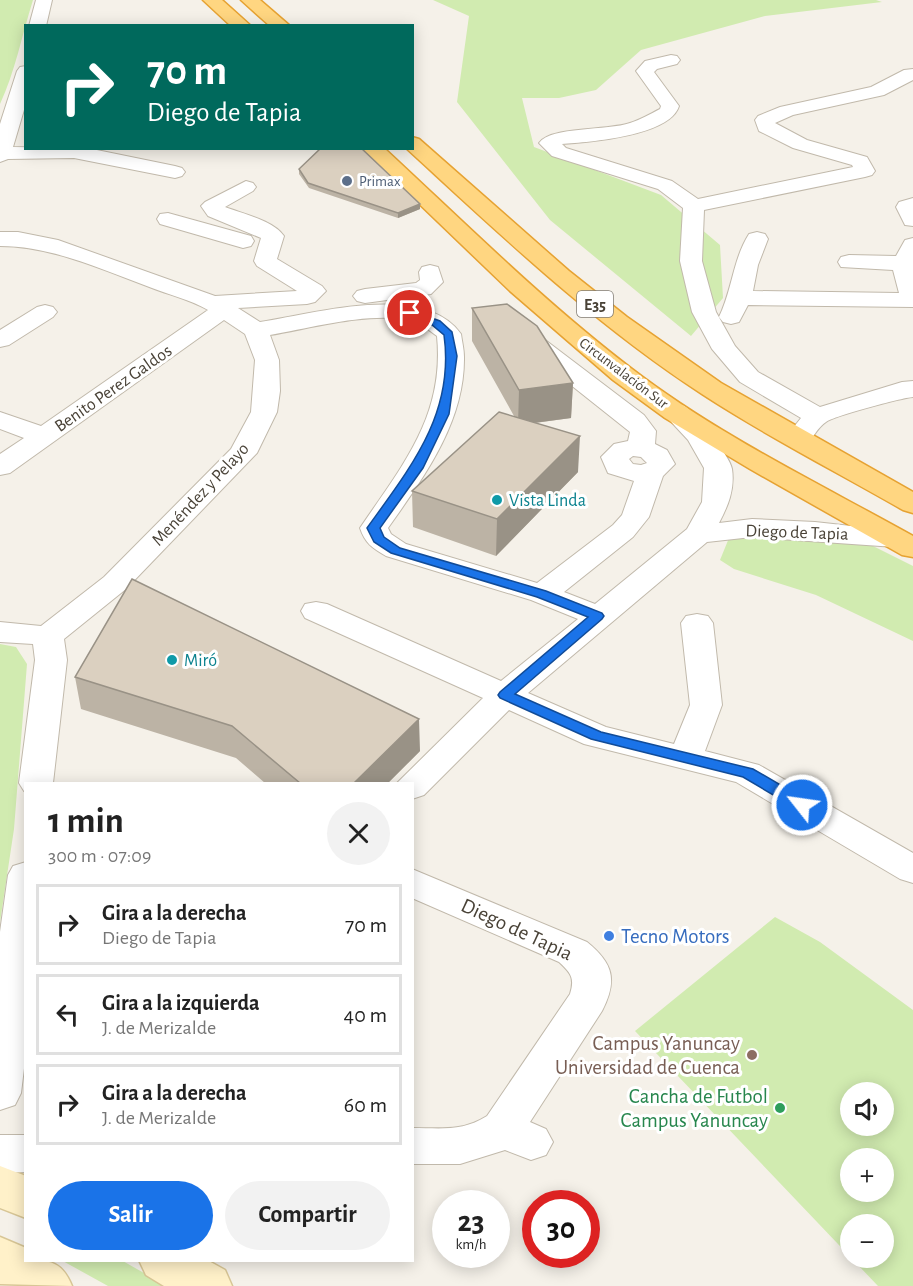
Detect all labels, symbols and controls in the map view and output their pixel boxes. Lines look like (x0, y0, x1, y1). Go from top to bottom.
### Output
icon: right (48, 48, 126, 126)
text: 70 m (147, 50, 227, 92)
text: Diego de Tapia (147, 99, 302, 126)
marker: Primax (340, 174, 354, 188)
place label: Primax (359, 174, 401, 189)
pin (384, 287, 435, 338)
road number: E35 (577, 291, 613, 317)
icon: arrive (393, 296, 426, 329)
street label: Circunvalación Sur (576, 335, 671, 412)
street label: Benito Perez Galdos (52, 342, 175, 436)
street label: Menéndez y Pelayo (149, 440, 253, 550)
place label: Vista Linda (509, 492, 586, 510)
marker: Vista Linda (490, 493, 504, 507)
street label: Diego de Tapia (745, 522, 849, 544)
place label: Miró (184, 652, 217, 670)
marker: Miró (165, 653, 179, 667)
position arrow (770, 773, 834, 837)
button: close (327, 802, 390, 865)
text: 1 min (48, 803, 124, 839)
text: 300 m · 07:09 (48, 846, 151, 866)
street label: Diego de Tapia (458, 895, 576, 964)
text: Gira a la derecha (102, 902, 247, 924)
icon: right (51, 908, 84, 941)
text: 70 m (345, 914, 387, 936)
place label: Tecno Motors (621, 926, 730, 947)
text: Diego de Tapia (102, 928, 217, 948)
marker: Tecno Motors (602, 929, 616, 943)
text: Gira a la izquierda (102, 992, 260, 1014)
icon: left (51, 998, 84, 1031)
text: 40 m (344, 1004, 387, 1026)
text: J. de Merizalde (102, 1018, 216, 1038)
place label: Campus Yanuncay Universidad de Cuenca (555, 1033, 740, 1078)
marker: Campus Yanuncay Universidad de Cuenca (745, 1048, 759, 1062)
text: Gira a la derecha (102, 1082, 247, 1104)
map controls (840, 1082, 894, 1268)
button: sound (840, 1082, 894, 1136)
place label: Cancha de Futbol Campus Yanuncay (620, 1086, 768, 1131)
icon: right (51, 1088, 84, 1121)
text: 60 m (344, 1094, 387, 1116)
marker: Cancha de Futbol Campus Yanuncay (773, 1101, 787, 1115)
text: J. de Merizalde (102, 1108, 216, 1128)
button: + (840, 1148, 894, 1202)
button: Salir (48, 1181, 213, 1250)
button: Compartir (225, 1181, 390, 1250)
speed limit sign: 30 (522, 1190, 600, 1268)
text: 23 (457, 1207, 485, 1237)
button: − (840, 1214, 894, 1268)
text: km/h (456, 1237, 486, 1252)

